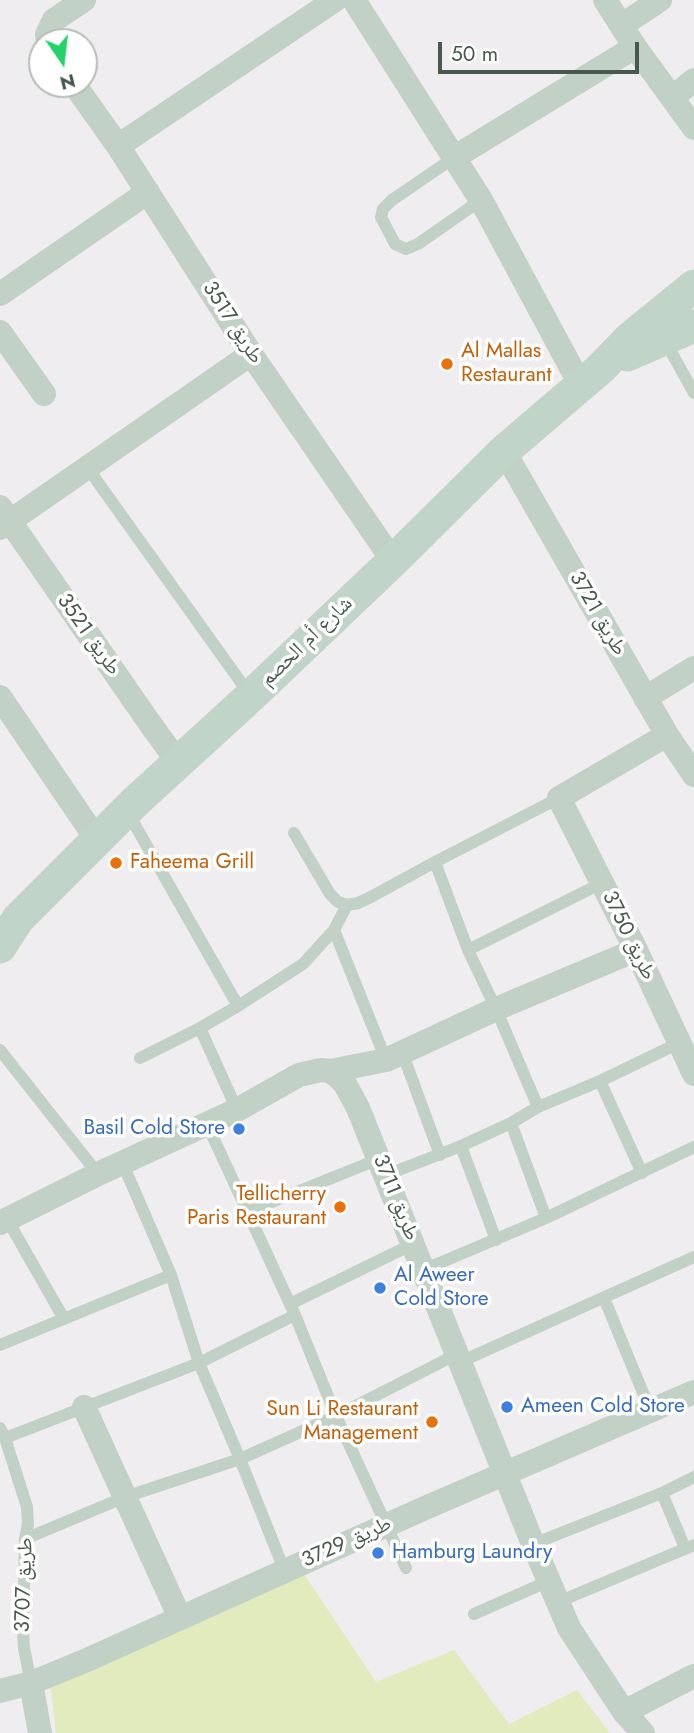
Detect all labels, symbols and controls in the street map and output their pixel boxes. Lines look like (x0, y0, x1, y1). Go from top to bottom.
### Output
north arrow (28, 28, 98, 98)
scale bar (442, 28, 643, 72)
text: 50 m (451, 39, 498, 69)
text: N (57, 67, 78, 97)
street label: طريق 3517 (196, 277, 268, 369)
place label: Al Mallas Restaurant (461, 339, 552, 389)
marker: Al Mallas Restaurant (439, 356, 455, 372)
street label: طريق 3721 (563, 567, 631, 661)
street label: طريق 3521 (51, 589, 125, 681)
street label: شارع أم الحصم (256, 592, 358, 692)
place label: Faheema Grill (130, 850, 254, 876)
marker: Faheema Grill (108, 855, 124, 871)
street label: طريق 3750 (596, 887, 660, 985)
place label: Basil Cold Store (83, 1116, 225, 1142)
marker: Basil Cold Store (231, 1121, 247, 1137)
street label: طريق 3711 (366, 1151, 424, 1245)
place label: Tellicherry Paris Restaurant (187, 1182, 326, 1232)
marker: Tellicherry Paris Restaurant (332, 1199, 348, 1215)
place label: Al Aweer Cold Store (394, 1263, 489, 1313)
marker: Al Aweer Cold Store (372, 1280, 388, 1296)
place label: Ameen Cold Store (521, 1394, 685, 1420)
place label: Sun Li Restaurant Management (266, 1397, 418, 1447)
marker: Ameen Cold Store (499, 1399, 515, 1415)
marker: Sun Li Restaurant Management (424, 1414, 440, 1430)
street label: طريق 3729 (298, 1512, 396, 1574)
street label: طريق 3707 (11, 1537, 39, 1633)
place label: Hamburg Laundry (392, 1540, 552, 1566)
marker: Hamburg Laundry (370, 1545, 386, 1561)

